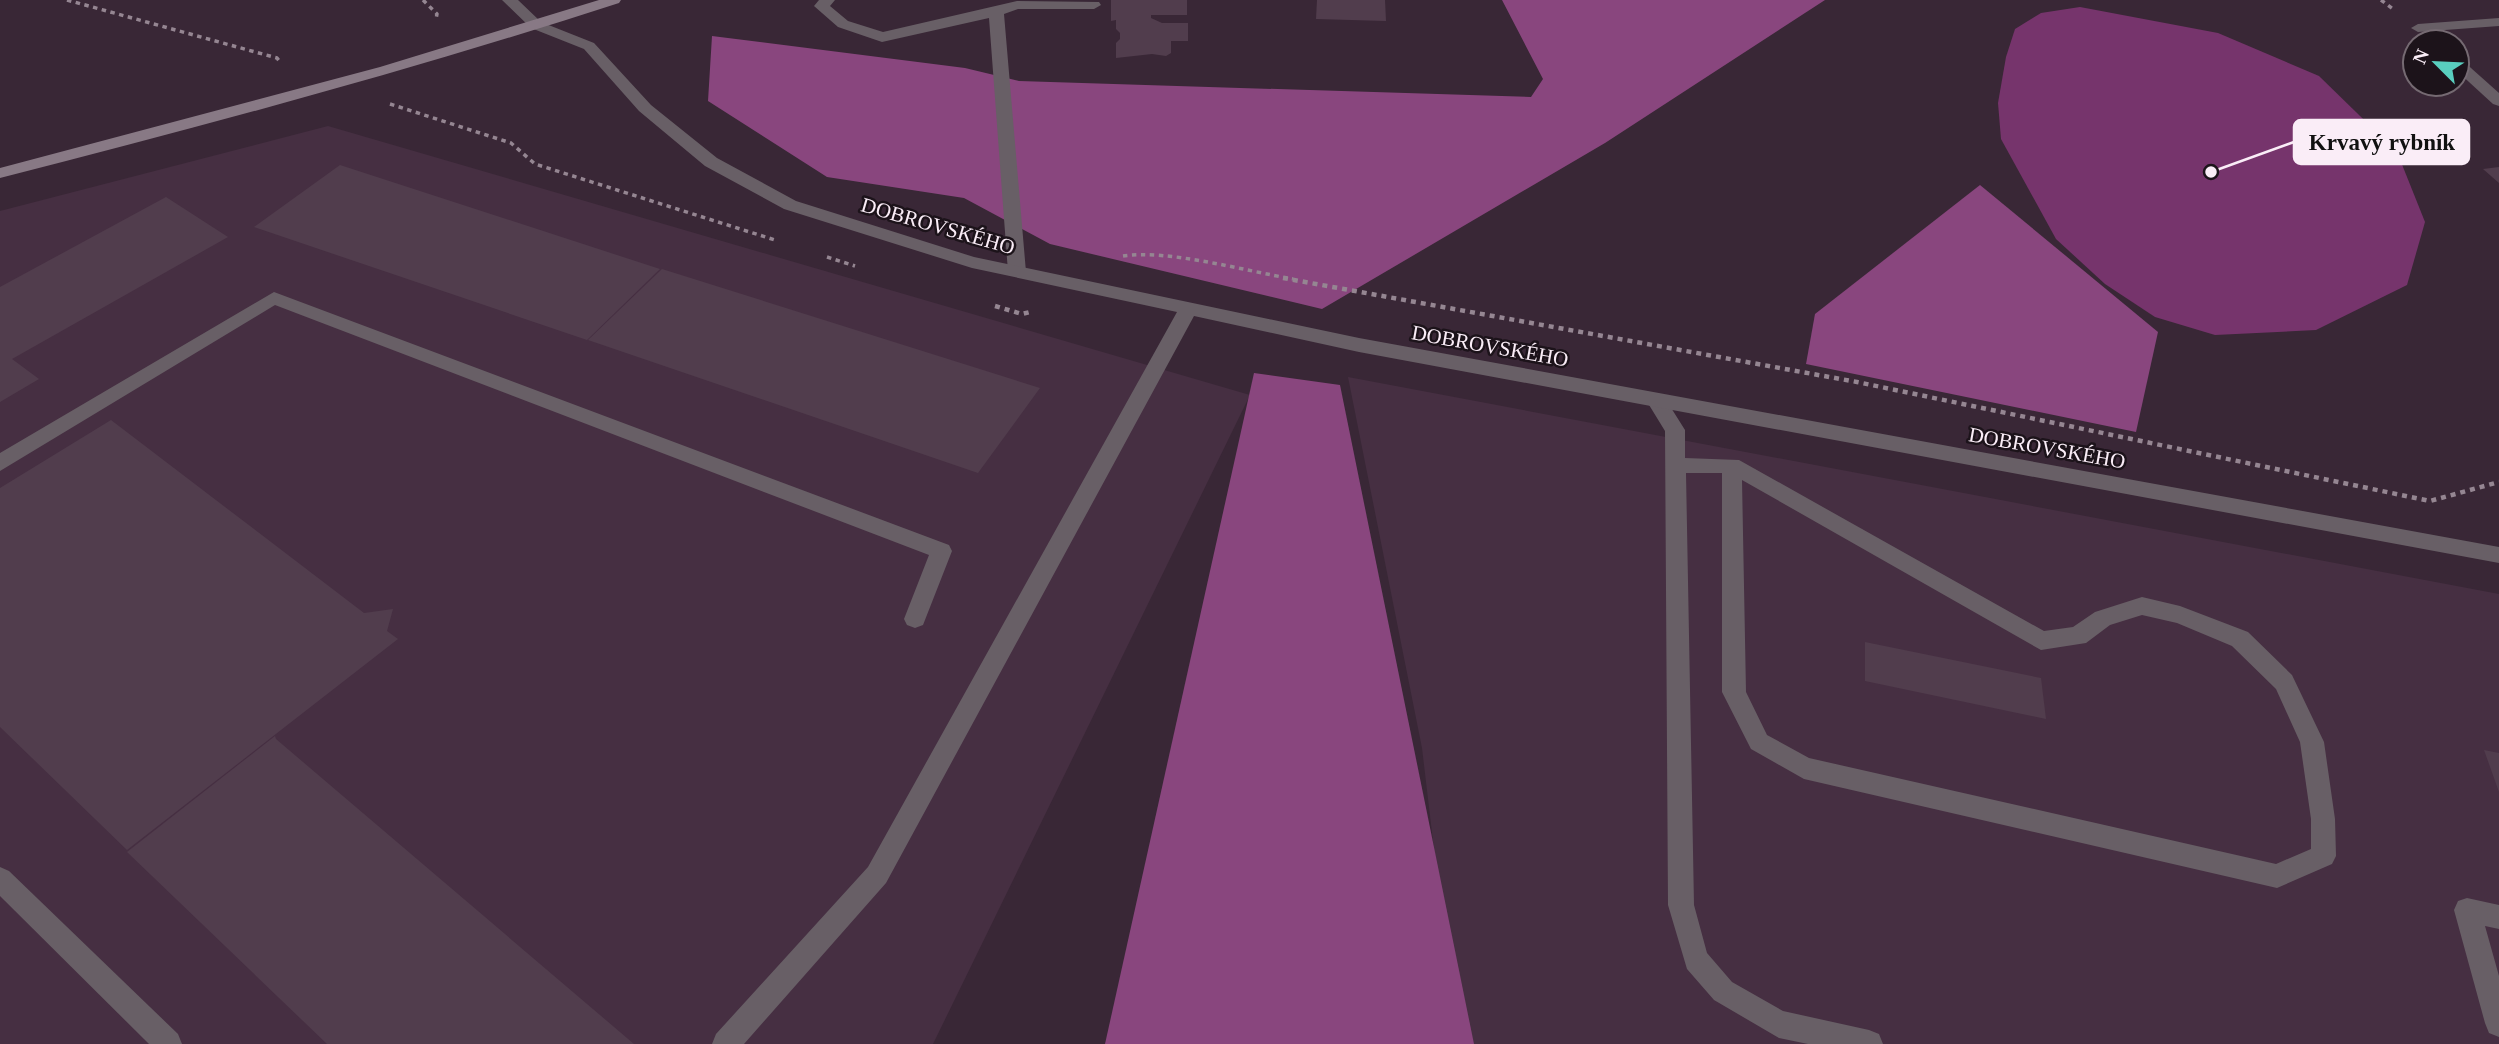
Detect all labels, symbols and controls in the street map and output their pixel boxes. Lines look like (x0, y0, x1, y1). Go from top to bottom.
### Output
north arrow (2401, 28, 2471, 98)
text: N (2409, 46, 2433, 67)
callout: Krvavý rybník (2294, 120, 2469, 164)
text: Krvavý rybník (2309, 130, 2455, 155)
street label: DOBROVSKÉHO (858, 193, 1018, 259)
street label: DOBROVSKÉHO (1410, 320, 1570, 372)
street label: DOBROVSKÉHO (1967, 422, 2127, 474)

